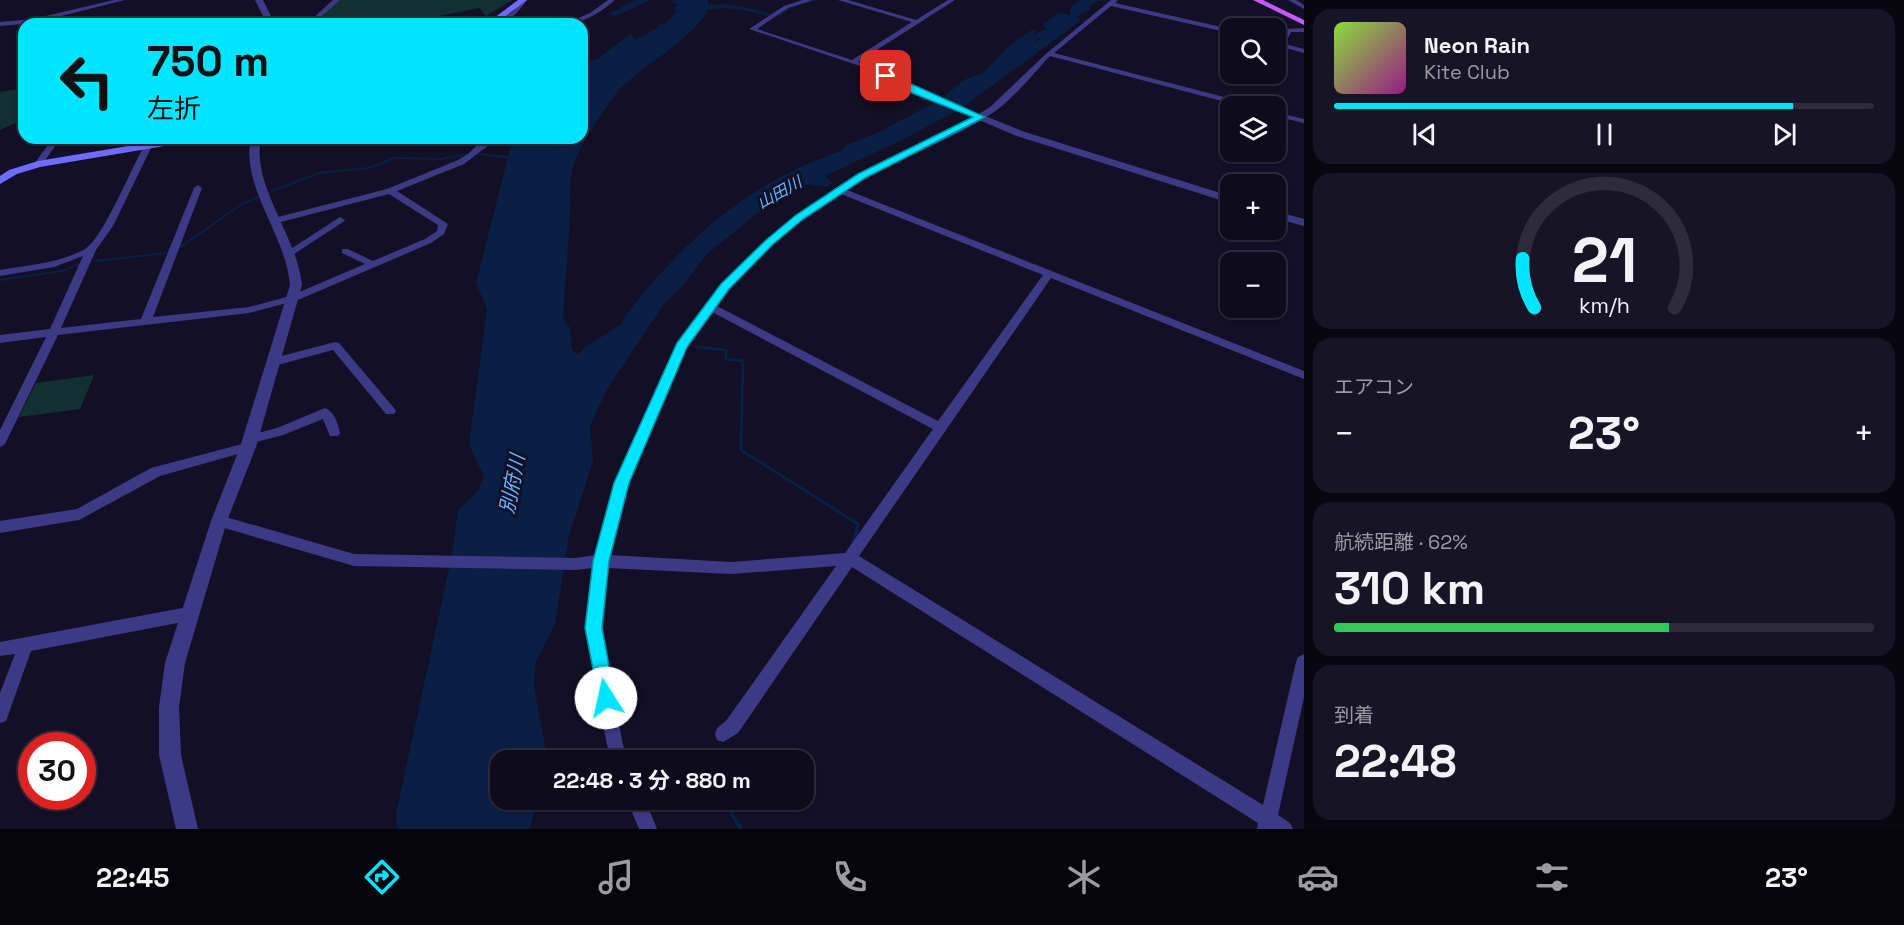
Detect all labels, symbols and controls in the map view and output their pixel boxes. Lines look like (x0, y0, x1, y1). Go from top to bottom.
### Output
map controls (1220, 18, 1286, 318)
button: search (1220, 18, 1286, 84)
text: Neon Rain (1424, 31, 1530, 59)
text: 750 m (147, 35, 269, 88)
icon: left (48, 42, 126, 120)
pin (860, 50, 911, 101)
icon: arrive (869, 59, 902, 92)
text: Kite Club (1424, 59, 1510, 85)
text: 左折 (147, 91, 201, 126)
button: layers (1220, 96, 1286, 162)
icon: previous (1408, 118, 1441, 151)
icon: pause (1588, 118, 1621, 151)
icon: next (1768, 118, 1801, 151)
water label: 山田川 (753, 171, 807, 213)
button: + (1220, 174, 1286, 240)
text: 21 (1571, 221, 1637, 300)
button: − (1220, 252, 1286, 318)
text: km/h (1578, 292, 1630, 319)
text: エアコン (1334, 374, 1414, 400)
text: 23° (1568, 405, 1640, 462)
text: − (1334, 413, 1354, 455)
text: + (1854, 413, 1874, 455)
water label: 別府川 (494, 450, 531, 516)
text: 航続距離 · 62% (1334, 529, 1468, 555)
text: 310 km (1334, 560, 1485, 617)
position arrow (574, 666, 638, 730)
text: 到着 (1334, 702, 1374, 728)
speed limit sign: 30 (18, 732, 96, 810)
text: 22:48 (1334, 733, 1457, 790)
text: 22:48 · 3 分 · 880 m (553, 766, 751, 794)
icon: directions (361, 856, 403, 898)
icon: music (595, 856, 637, 898)
icon: phone (829, 856, 871, 898)
icon: climate (1063, 856, 1105, 898)
icon: car (1297, 856, 1339, 898)
icon: filters (1531, 856, 1573, 898)
text: 22:45 (96, 860, 169, 895)
text: 23° (1765, 860, 1808, 895)

